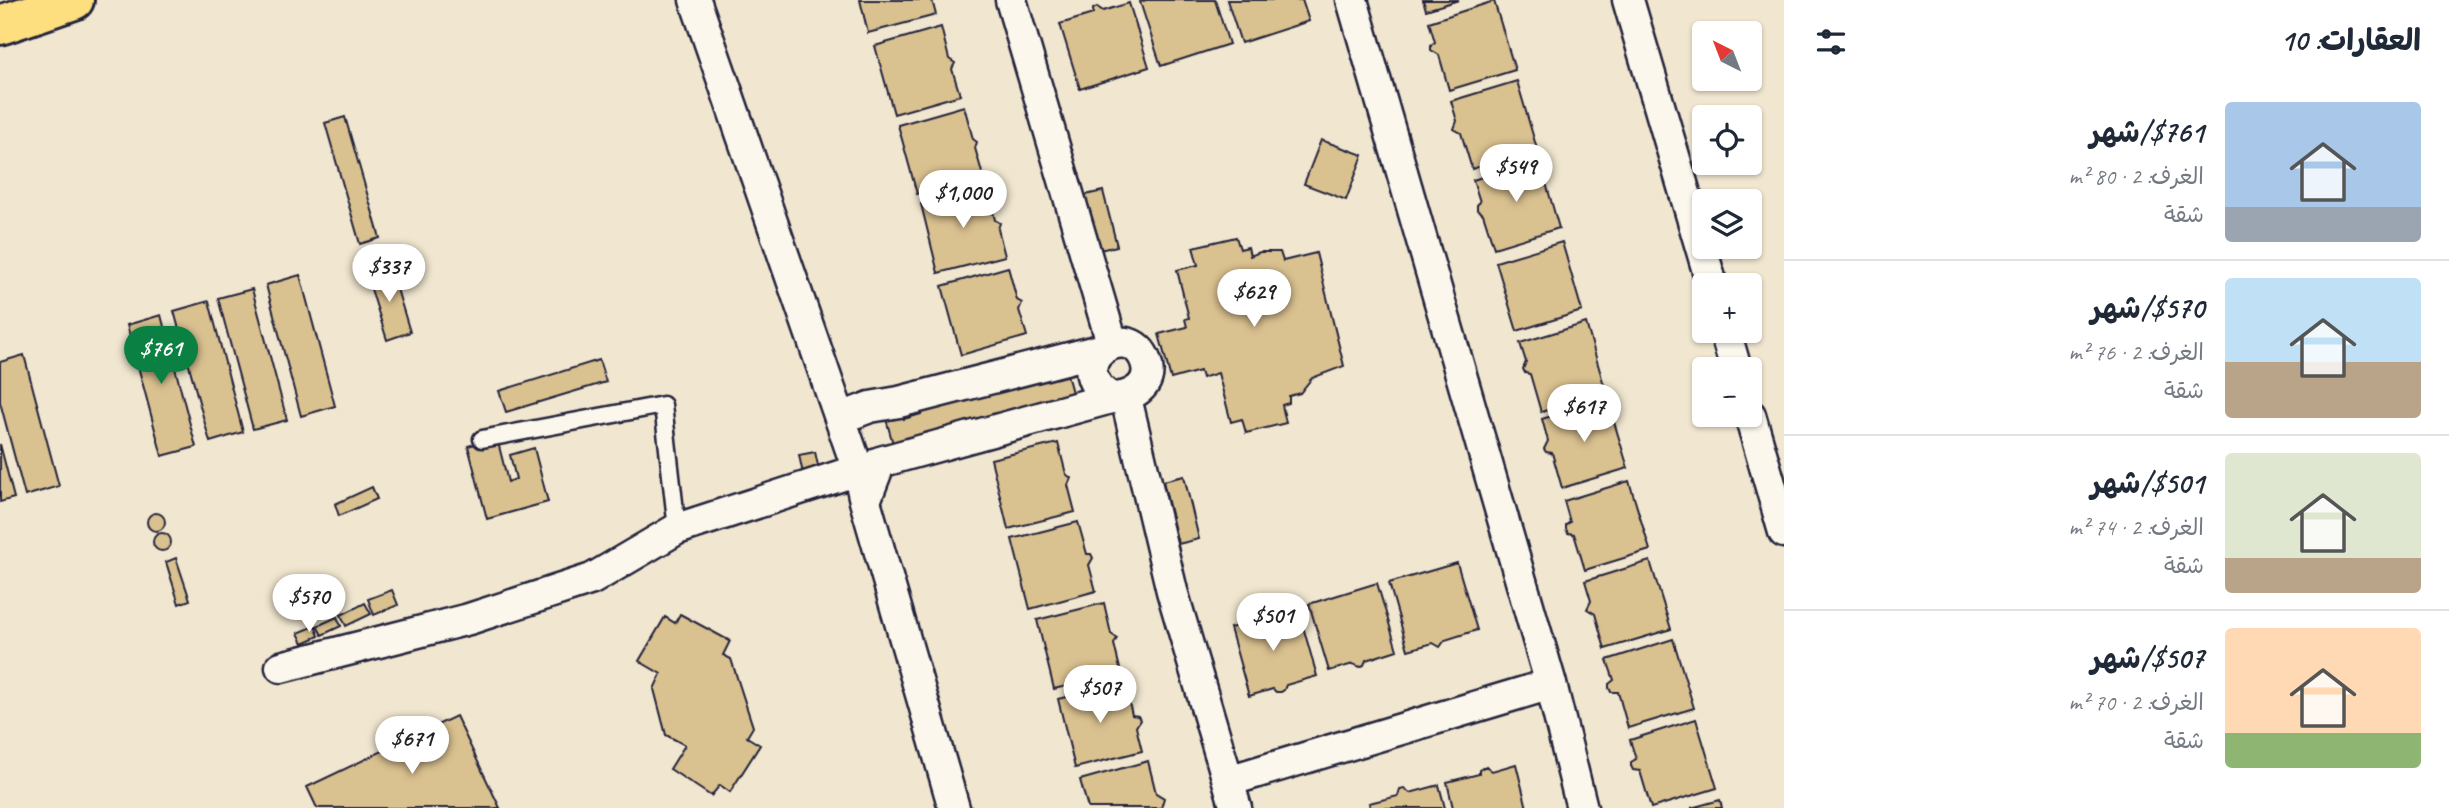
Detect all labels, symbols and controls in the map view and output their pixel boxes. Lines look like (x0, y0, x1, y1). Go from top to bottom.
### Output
north arrow (1692, 21, 1762, 91)
map controls (1692, 21, 1762, 427)
text: العقارات: 10 (2280, 21, 2421, 59)
icon: filters (1812, 23, 1850, 61)
button: locate (1692, 105, 1762, 175)
text: $761/شهر (2090, 113, 2204, 151)
icon: home (2281, 130, 2365, 214)
pin: $549 (1475, 144, 1557, 204)
text: $549 (1496, 152, 1536, 181)
text: الغرف: 2 · 80 m² (2069, 162, 2204, 191)
pin: $1,000 (906, 170, 1020, 230)
text: $1,000 (935, 178, 991, 207)
button: layers (1692, 189, 1762, 259)
text: شقة (2164, 200, 2204, 229)
pin: $337 (348, 244, 430, 304)
text: $337 (368, 252, 410, 281)
pin: $629 (1213, 270, 1295, 329)
button: + (1692, 273, 1762, 343)
text: $629 (1233, 277, 1275, 306)
text: $570/شهر (2091, 289, 2204, 327)
icon: home (2281, 306, 2365, 390)
pin: $761 (120, 326, 202, 386)
text: $761 (140, 334, 182, 363)
text: الغرف: 2 · 76 m² (2069, 338, 2204, 367)
button: − (1692, 357, 1762, 427)
text: شقة (2164, 376, 2204, 405)
pin: $617 (1543, 384, 1625, 444)
text: $617 (1563, 392, 1605, 421)
text: $501/شهر (2091, 464, 2204, 502)
icon: home (2281, 481, 2365, 565)
text: الغرف: 2 · 74 m² (2069, 513, 2204, 542)
text: شقة (2164, 551, 2204, 580)
pin: $570 (268, 574, 350, 634)
text: $570 (289, 582, 329, 611)
pin: $501 (1232, 594, 1314, 653)
text: $501 (1252, 601, 1294, 630)
text: $507/شهر (2091, 639, 2204, 677)
icon: home (2281, 656, 2365, 740)
pin: $507 (1059, 666, 1141, 725)
text: $507 (1080, 673, 1120, 702)
text: الغرف: 2 · 70 m² (2069, 688, 2204, 717)
pin: $671 (371, 716, 453, 776)
text: $671 (391, 724, 433, 753)
text: شقة (2164, 726, 2204, 755)

